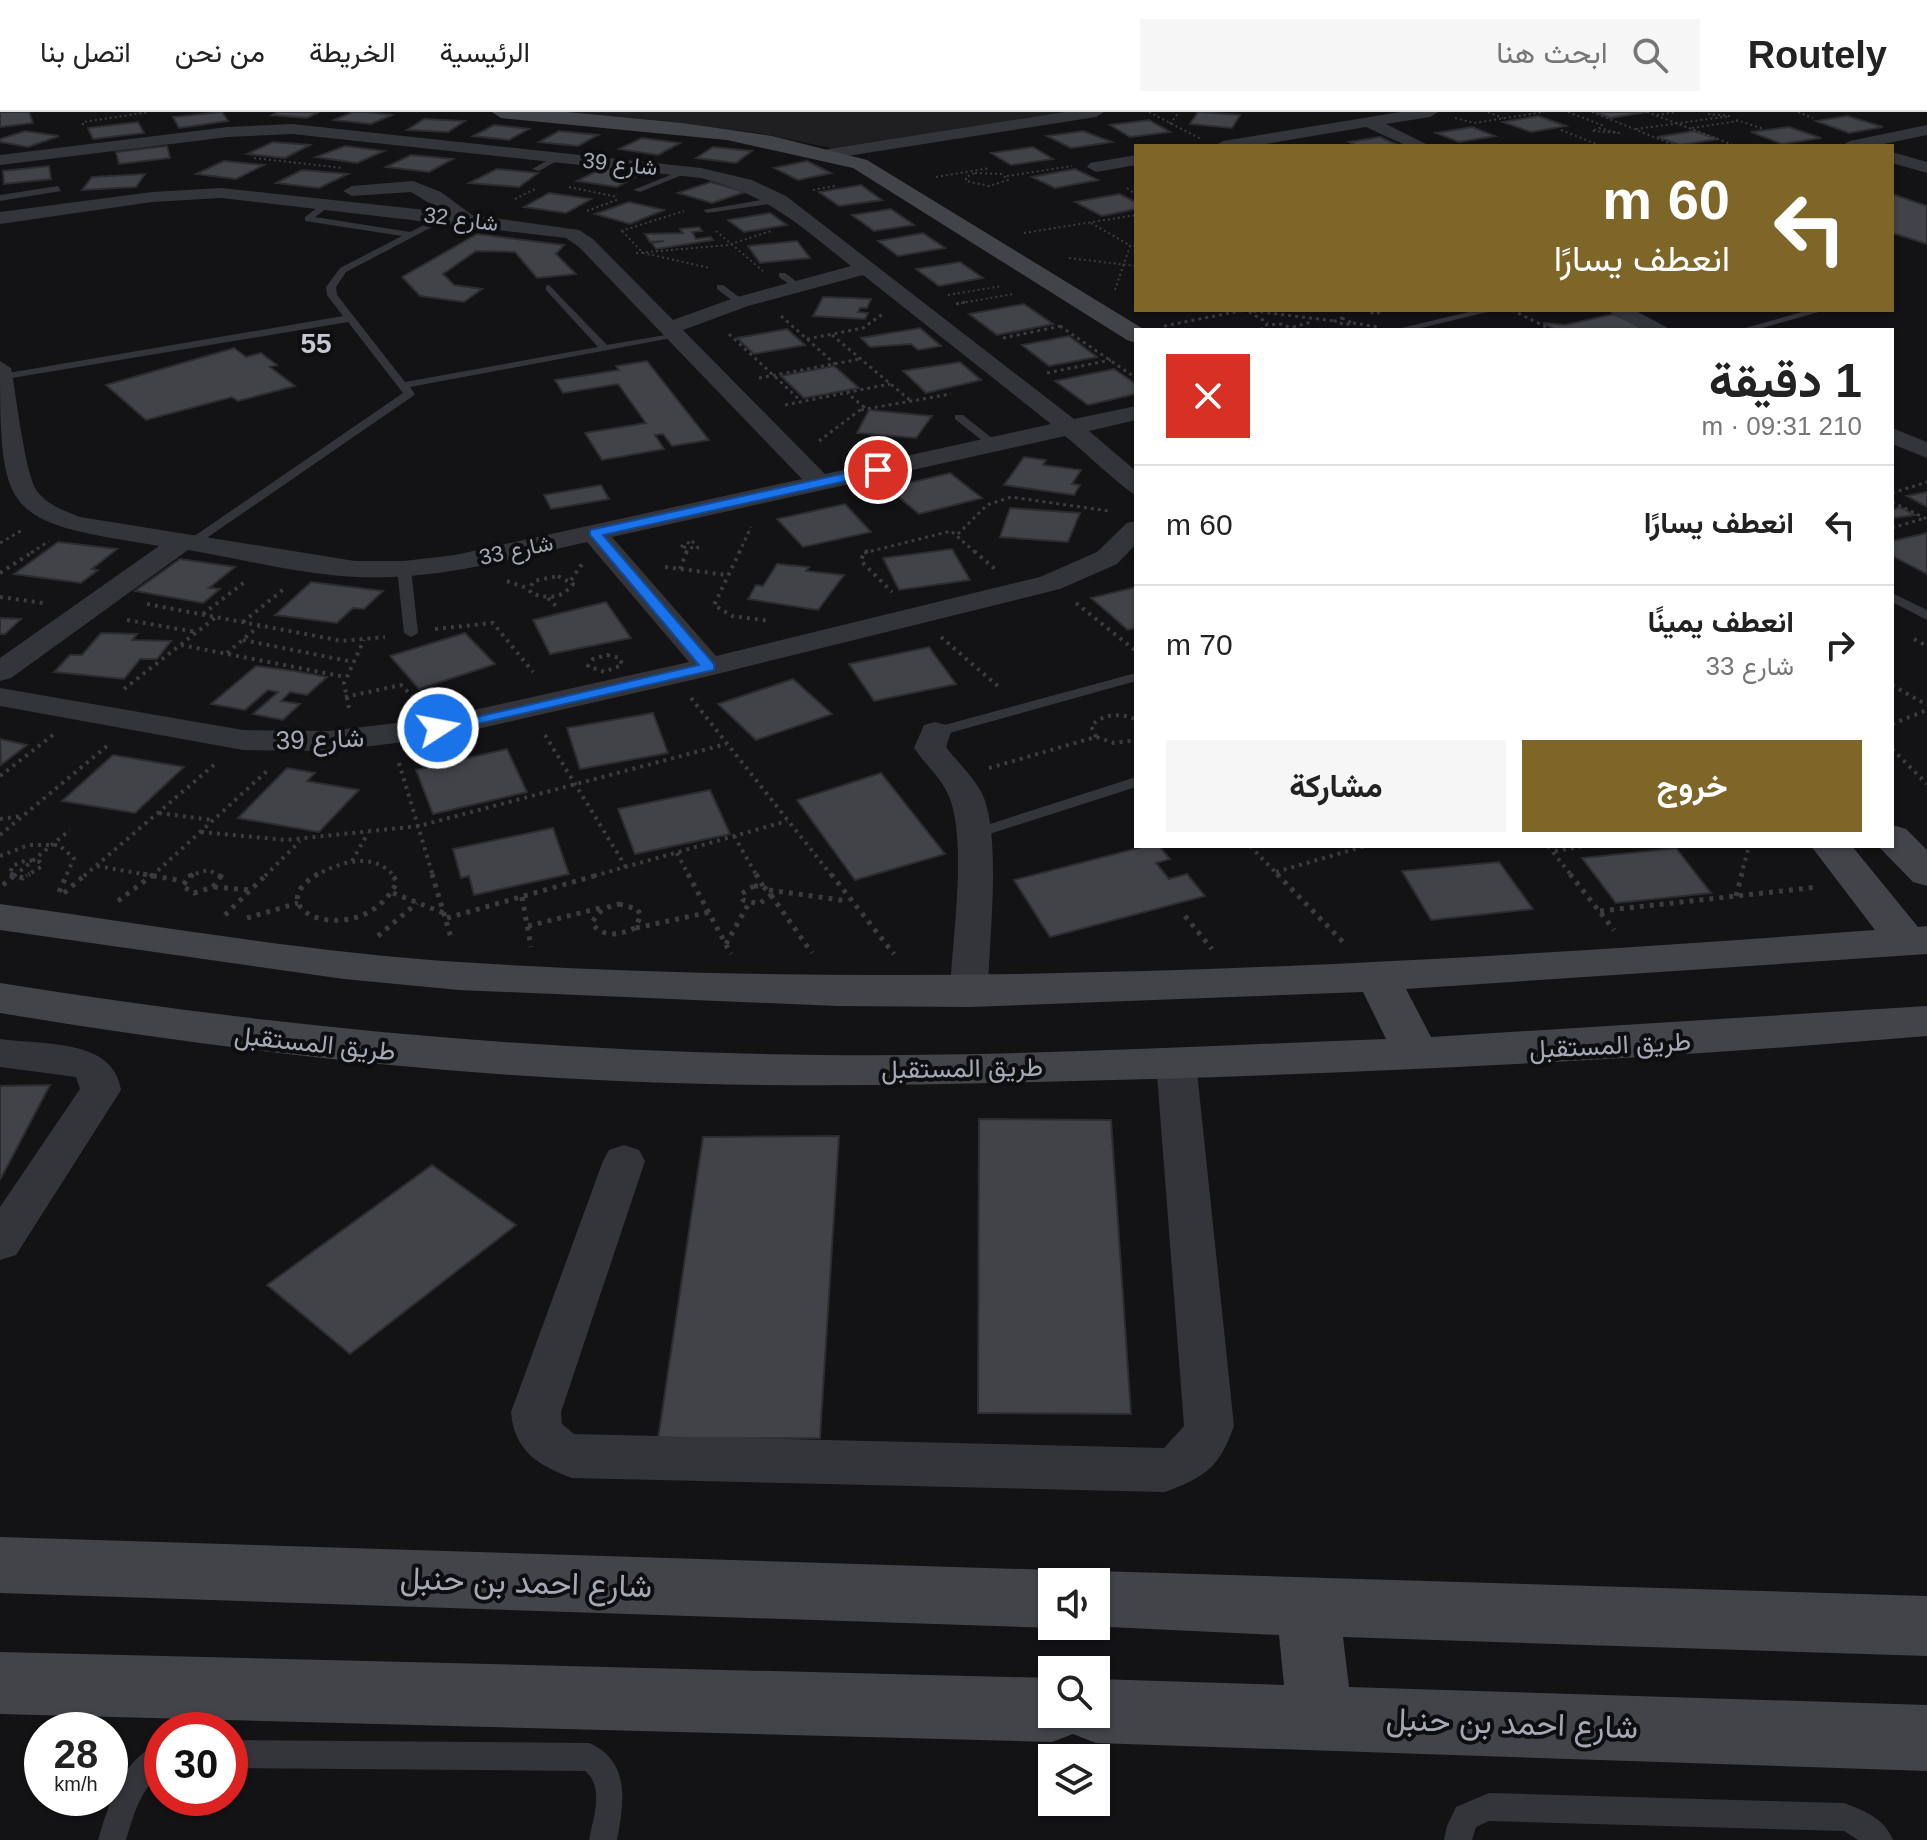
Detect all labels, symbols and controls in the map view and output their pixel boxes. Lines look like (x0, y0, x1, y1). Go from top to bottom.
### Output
search box (1140, 19, 1700, 91)
icon: search (1628, 33, 1672, 77)
text: Routely (1748, 34, 1887, 76)
text: ابحث هنا (1496, 36, 1608, 69)
text: اتصل بنا (40, 37, 131, 68)
text: من نحن (175, 37, 265, 68)
text: الخريطة (309, 37, 396, 68)
text: الرئيسية (440, 37, 530, 68)
street label: شارع 39 (581, 148, 659, 182)
text: 60 m (1602, 168, 1730, 231)
icon: left (1758, 176, 1862, 280)
street label: شارع 32 (422, 202, 500, 238)
text: انعطف يسارًا (1554, 238, 1730, 279)
district label: 55 (300, 328, 332, 359)
button: close (1166, 354, 1250, 438)
text: 1 دقيقة (1709, 354, 1862, 407)
text: 210 m · 09:31 (1702, 411, 1862, 441)
pin (844, 436, 912, 504)
icon: arrive (856, 448, 900, 492)
icon: left (1818, 503, 1862, 547)
text: انعطف يسارًا (1644, 506, 1794, 539)
text: 60 m (1166, 508, 1233, 541)
street label: شارع 33 (477, 530, 556, 572)
text: انعطف يمينًا (1647, 605, 1794, 638)
icon: right (1818, 623, 1862, 667)
text: 70 m (1166, 628, 1233, 661)
text: شارع 33 (1706, 651, 1794, 681)
position arrow (396, 686, 480, 770)
street label: شارع 39 (275, 722, 365, 759)
button: مشاركة (1166, 740, 1506, 832)
button: خروج (1522, 740, 1862, 832)
street label: طريق المستقبل (233, 1020, 397, 1067)
street label: طريق المستقبل (1528, 1026, 1692, 1065)
street label: طريق المستقبل (881, 1052, 1043, 1085)
street label: شارع احمد بن حنبل (399, 1560, 653, 1608)
map controls (1038, 1568, 1110, 1816)
button: sound (1038, 1568, 1110, 1640)
button: search (1038, 1656, 1110, 1728)
street label: شارع احمد بن حنبل (1385, 1701, 1639, 1749)
speed limit sign: 30 (144, 1712, 248, 1816)
text: 28 (54, 1732, 98, 1776)
button: layers (1038, 1744, 1110, 1816)
text: km/h (54, 1773, 98, 1795)

